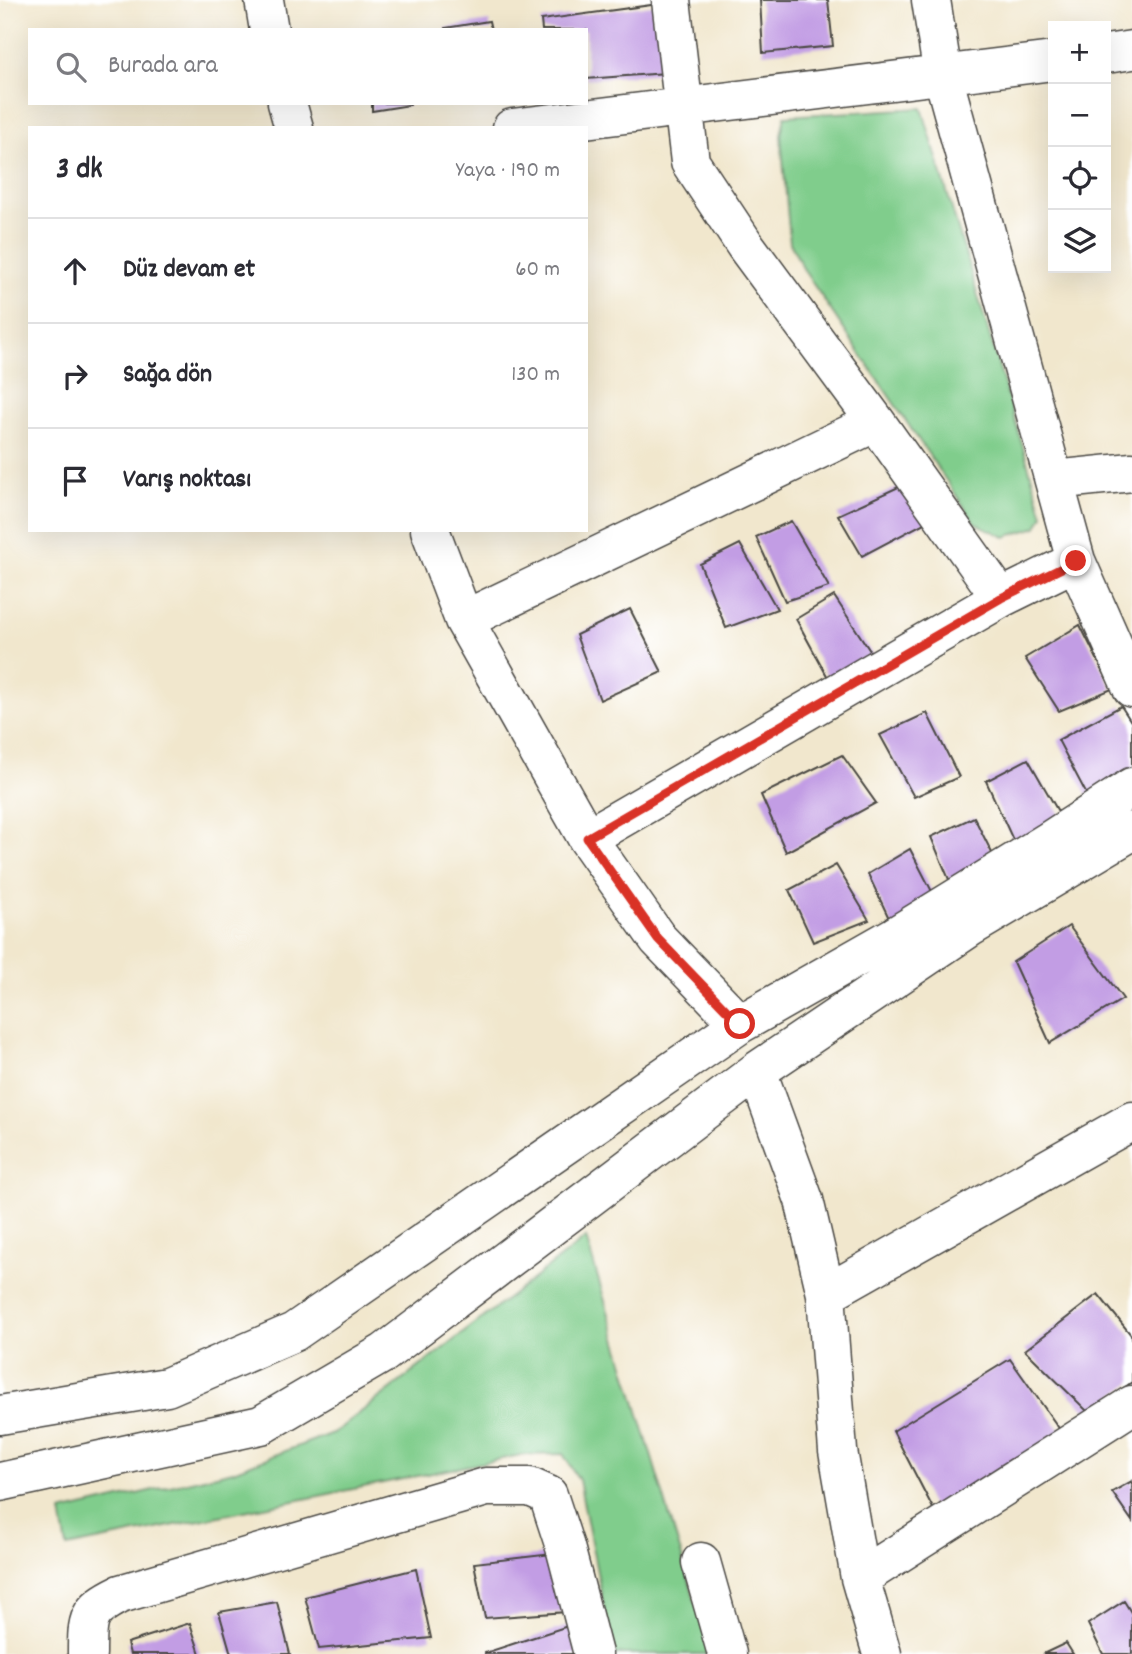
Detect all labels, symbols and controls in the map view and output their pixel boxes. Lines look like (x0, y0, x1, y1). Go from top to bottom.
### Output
map controls (1048, 21, 1111, 273)
button: + (1048, 21, 1111, 84)
search box (28, 28, 588, 105)
icon: search (52, 48, 90, 86)
text: Burada ara (108, 48, 218, 85)
button: − (1048, 84, 1111, 147)
button: locate (1048, 147, 1111, 210)
text: 3 dk (56, 150, 103, 193)
text: Yaya · 190 m (456, 155, 560, 188)
button: layers (1048, 210, 1111, 273)
icon: ahead (56, 252, 94, 290)
text: Düz devam et (123, 252, 255, 289)
text: 60 m (515, 254, 560, 287)
icon: right (56, 357, 94, 395)
text: Sağa dön (123, 357, 212, 394)
text: 130 m (511, 359, 560, 392)
icon: arrive (56, 462, 94, 500)
text: Varış noktası (123, 462, 251, 499)
route end (1060, 545, 1091, 576)
route start (724, 1008, 755, 1039)

